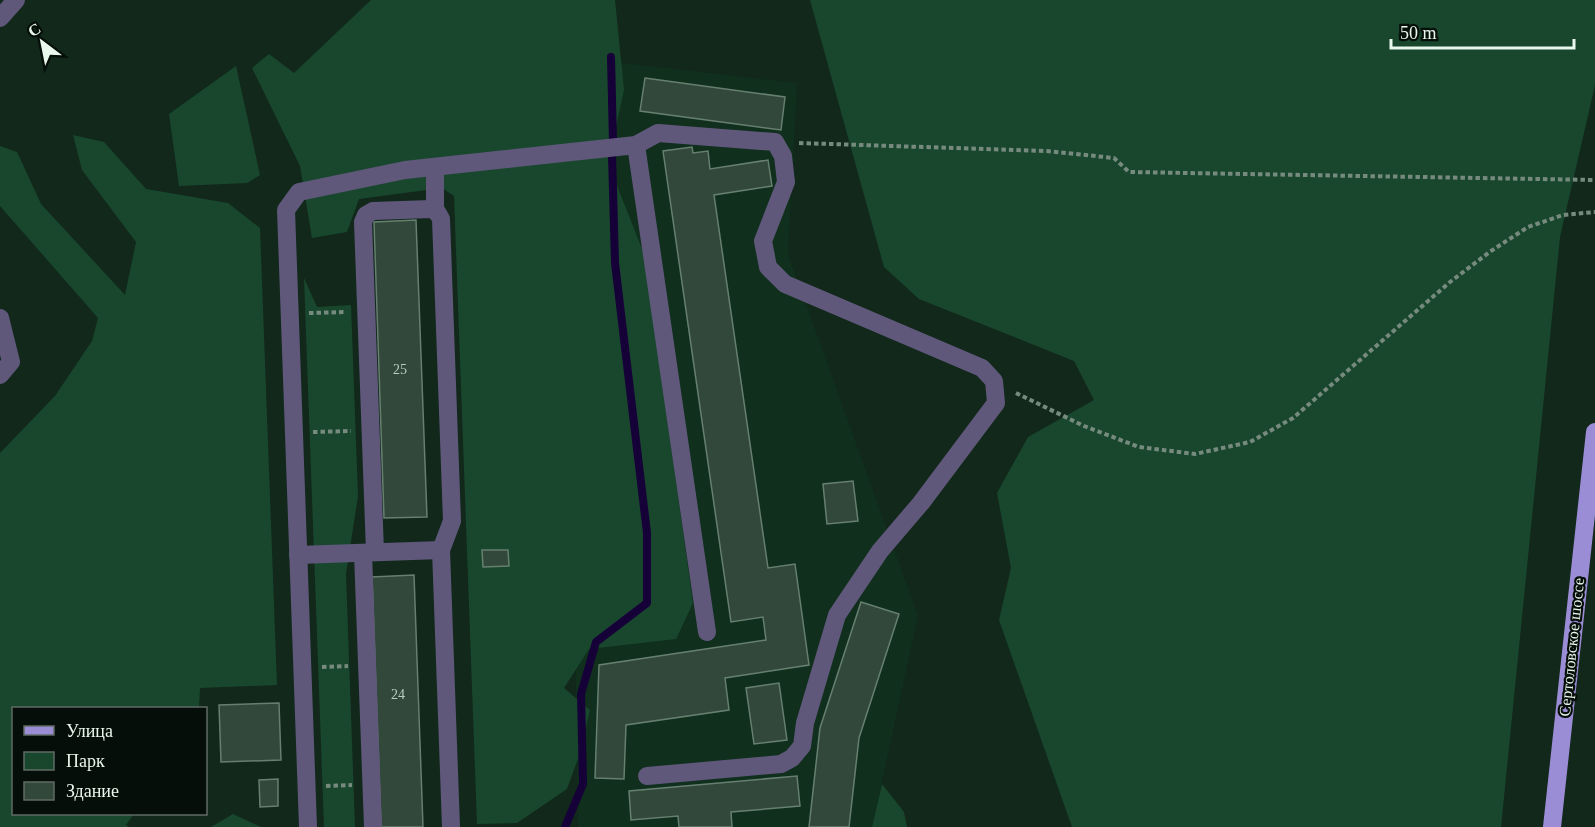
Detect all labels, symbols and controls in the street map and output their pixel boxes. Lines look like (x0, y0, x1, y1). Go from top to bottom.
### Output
north arrow (12, 12, 72, 72)
scale bar (1391, 12, 1574, 50)
text: С (25, 19, 44, 40)
text: 50 m (1400, 23, 1437, 43)
house number: 25 (393, 362, 407, 377)
street label: Сертоловское шоссе (1556, 577, 1588, 717)
house number: 24 (391, 687, 405, 702)
legend (12, 707, 207, 815)
text: Улица (66, 721, 113, 741)
text: Парк (66, 751, 105, 771)
text: Здание (66, 781, 119, 801)

